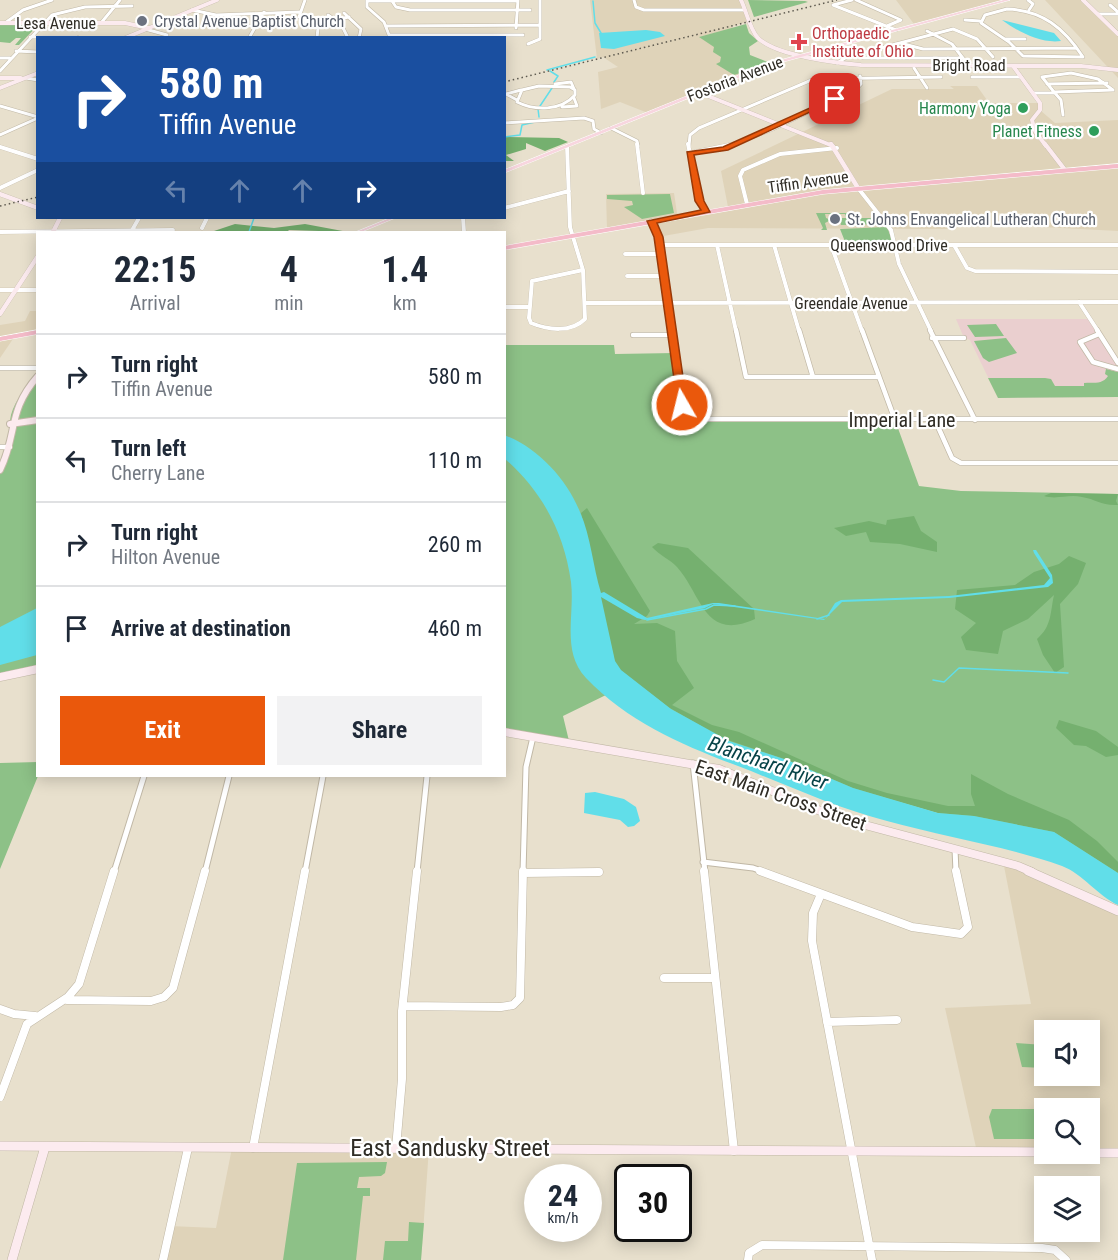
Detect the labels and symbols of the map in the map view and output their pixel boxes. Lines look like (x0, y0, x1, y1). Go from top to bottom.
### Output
place label: Crystal Avenue Baptist Church (154, 12, 344, 31)
street label: Lesa Avenue (16, 14, 96, 33)
marker: Crystal Avenue Baptist Church (135, 14, 149, 28)
place label: Orthopaedic Institute of Ohio (812, 24, 914, 61)
marker: Orthopaedic Institute of Ohio (790, 33, 808, 51)
street label: Fostoria Avenue (684, 52, 786, 106)
street label: Bright Road (932, 56, 1006, 75)
pin (809, 73, 860, 124)
place label: Harmony Yoga (919, 99, 1011, 118)
marker: Harmony Yoga (1016, 101, 1030, 115)
place label: Planet Fitness (992, 122, 1082, 141)
marker: Planet Fitness (1087, 124, 1101, 138)
street label: Tiffin Avenue (766, 167, 850, 197)
place label: St. Johns Envangelical Lutheran Church (847, 210, 1096, 229)
marker: St. Johns Envangelical Lutheran Church (828, 212, 842, 226)
street label: Queenswood Drive (830, 236, 948, 255)
street label: Greendale Avenue (794, 294, 908, 313)
position arrow (650, 373, 714, 437)
street label: Imperial Lane (849, 408, 955, 432)
water label: Blanchard River (705, 731, 832, 795)
street label: East Main Cross Street (692, 754, 870, 836)
street label: East Sandusky Street (350, 1134, 550, 1162)
speed limit sign: 30 (614, 1164, 692, 1242)

